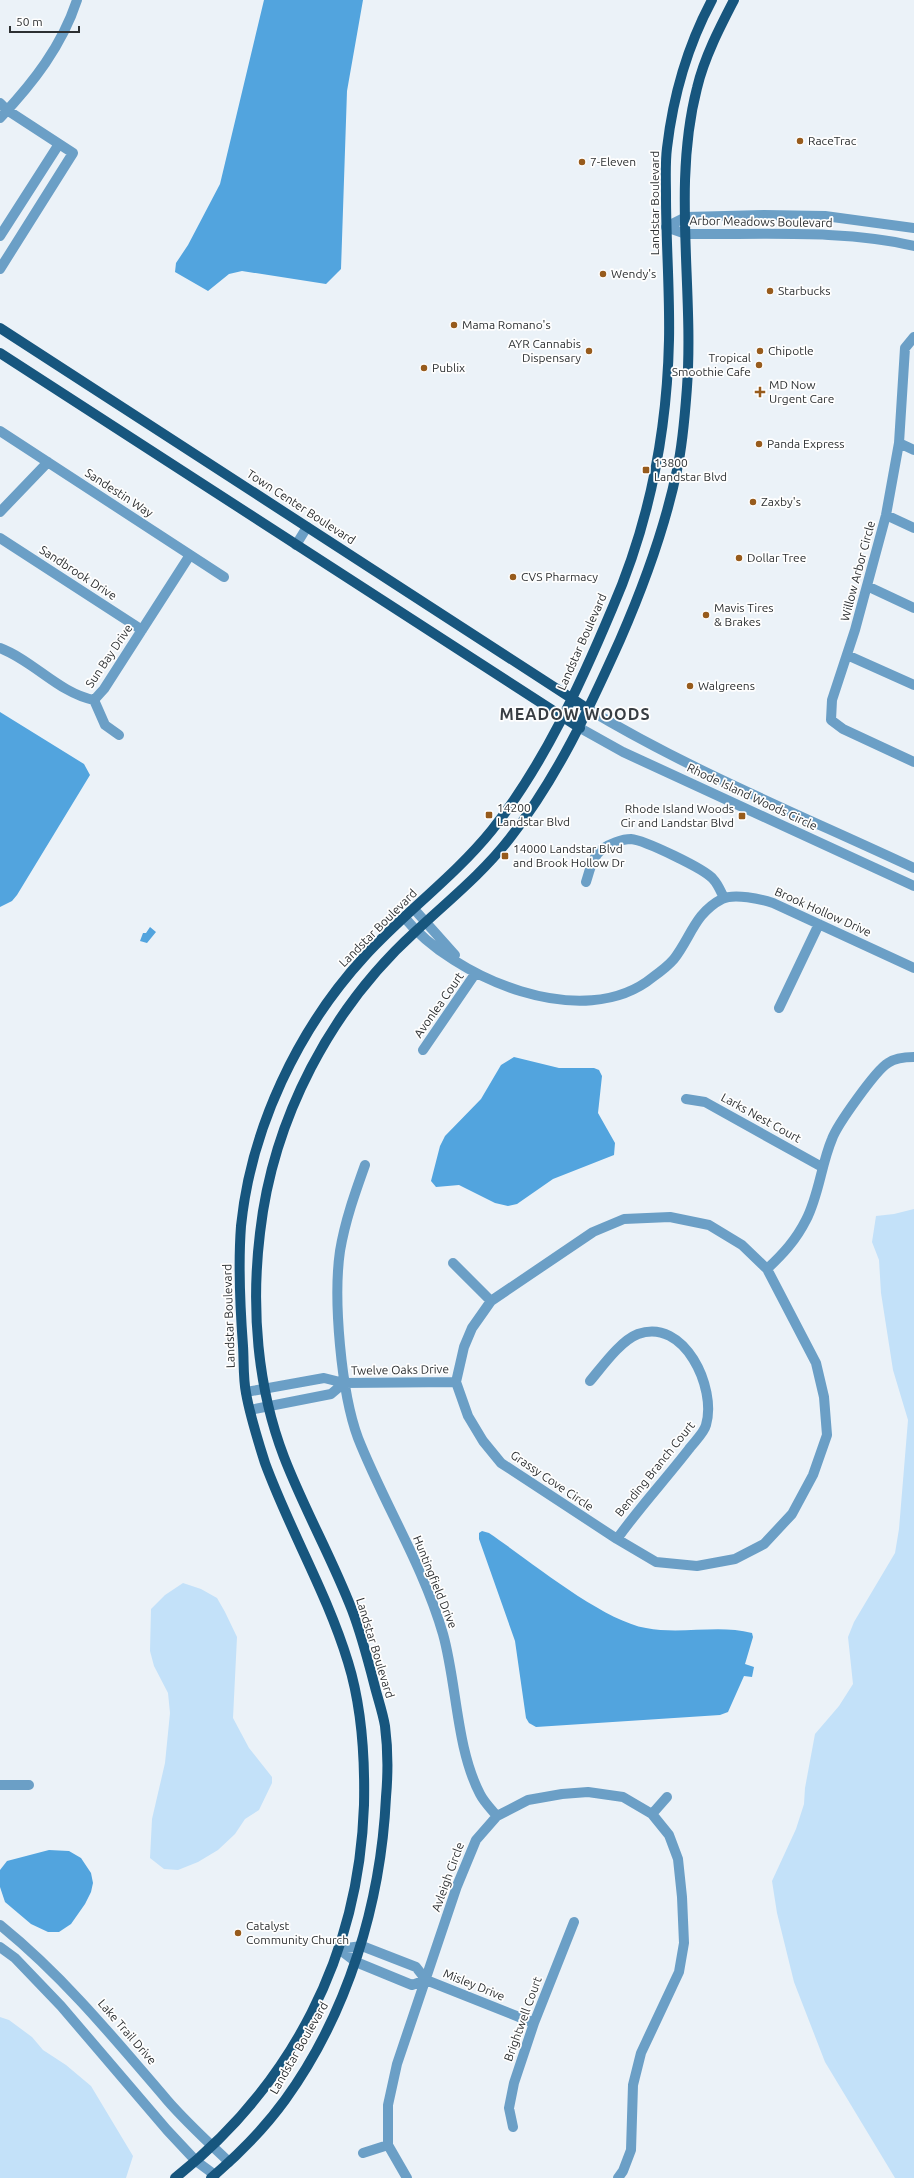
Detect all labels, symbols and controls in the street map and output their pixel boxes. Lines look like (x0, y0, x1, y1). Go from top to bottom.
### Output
scale bar (10, 8, 79, 34)
text: 50 m (16, 15, 43, 28)
place label: RaceTrac (808, 134, 857, 147)
marker: RaceTrac (795, 136, 805, 146)
street label: Landstar Boulevard (648, 151, 661, 255)
place label: 7-Eleven (590, 155, 636, 168)
marker: 7-Eleven (577, 157, 587, 167)
street label: Arbor Meadows Boulevard (689, 214, 833, 229)
place label: Wendy's (611, 267, 656, 280)
marker: Wendy's (598, 269, 608, 279)
place label: Starbucks (778, 284, 830, 297)
marker: Starbucks (765, 286, 775, 296)
place label: Mama Romano's (462, 318, 551, 331)
marker: Mama Romano's (449, 320, 459, 330)
place label: AYR Cannabis Dispensary (508, 337, 581, 364)
place label: Chipotle (768, 344, 814, 357)
marker: AYR Cannabis Dispensary (584, 346, 594, 356)
marker: Chipotle (755, 346, 765, 356)
place label: Tropical Smoothie Cafe (672, 351, 751, 378)
marker: Tropical Smoothie Cafe (754, 360, 764, 370)
place label: Publix (432, 361, 465, 374)
marker: Publix (419, 363, 429, 373)
place label: MD Now Urgent Care (769, 378, 834, 405)
marker: MD Now Urgent Care (754, 386, 766, 398)
place label: Panda Express (767, 437, 845, 450)
marker: Panda Express (754, 439, 764, 449)
place label: 13800 Landstar Blvd (654, 456, 727, 483)
marker: 13800 Landstar Blvd (641, 465, 651, 475)
street label: Sandestin Way (83, 466, 156, 519)
street label: Town Center Boulevard (245, 467, 358, 546)
place label: Zaxby's (761, 495, 801, 508)
marker: Zaxby's (748, 497, 758, 507)
street label: Willow Arbor Circle (838, 519, 877, 623)
street label: Sandbrook Drive (37, 543, 119, 602)
place label: Dollar Tree (747, 551, 806, 564)
marker: Dollar Tree (734, 553, 744, 563)
place label: CVS Pharmacy (521, 570, 598, 583)
marker: CVS Pharmacy (508, 572, 518, 582)
street label: Landstar Boulevard (554, 591, 609, 692)
place label: Mavis Tires & Brakes (714, 601, 774, 628)
marker: Mavis Tires & Brakes (701, 610, 711, 620)
street label: Sun Bay Drive (83, 622, 135, 690)
place label: Walgreens (698, 679, 755, 692)
marker: Walgreens (685, 681, 695, 691)
district label: MEADOW WOODS (500, 705, 650, 723)
street label: Rhode Island Woods Circle (685, 761, 819, 832)
place label: 14200 Landstar Blvd (497, 801, 570, 828)
place label: Rhode Island Woods Cir and Landstar Blvd (621, 802, 734, 829)
marker: 14200 Landstar Blvd (484, 810, 494, 820)
marker: Rhode Island Woods Cir and Landstar Blvd (737, 811, 747, 821)
place label: 14000 Landstar Blvd and Brook Hollow Dr (513, 842, 625, 869)
marker: 14000 Landstar Blvd and Brook Hollow Dr (500, 851, 510, 861)
street label: Brook Hollow Drive (773, 884, 873, 939)
street label: Landstar Boulevard (336, 886, 419, 969)
street label: Avonlea Court (411, 969, 466, 1040)
street label: Larks Nest Court (719, 1090, 804, 1145)
street label: Landstar Boulevard (220, 1264, 237, 1368)
street label: Twelve Oaks Drive (351, 1362, 449, 1377)
street label: Bending Branch Court (612, 1418, 697, 1519)
street label: Grassy Cove Circle (508, 1448, 596, 1513)
street label: Huntingfield Drive (411, 1534, 460, 1630)
street label: Landstar Boulevard (354, 1596, 397, 1700)
street label: Avleigh Circle (429, 1840, 466, 1913)
place label: Catalyst Community Church (246, 1919, 349, 1946)
marker: Catalyst Community Church (233, 1928, 243, 1938)
street label: Misley Drive (442, 1966, 507, 2003)
street label: Brightwell Court (501, 1975, 544, 2063)
street label: Lake Trail Drive (96, 1997, 159, 2067)
street label: Landstar Boulevard (267, 1999, 330, 2096)

